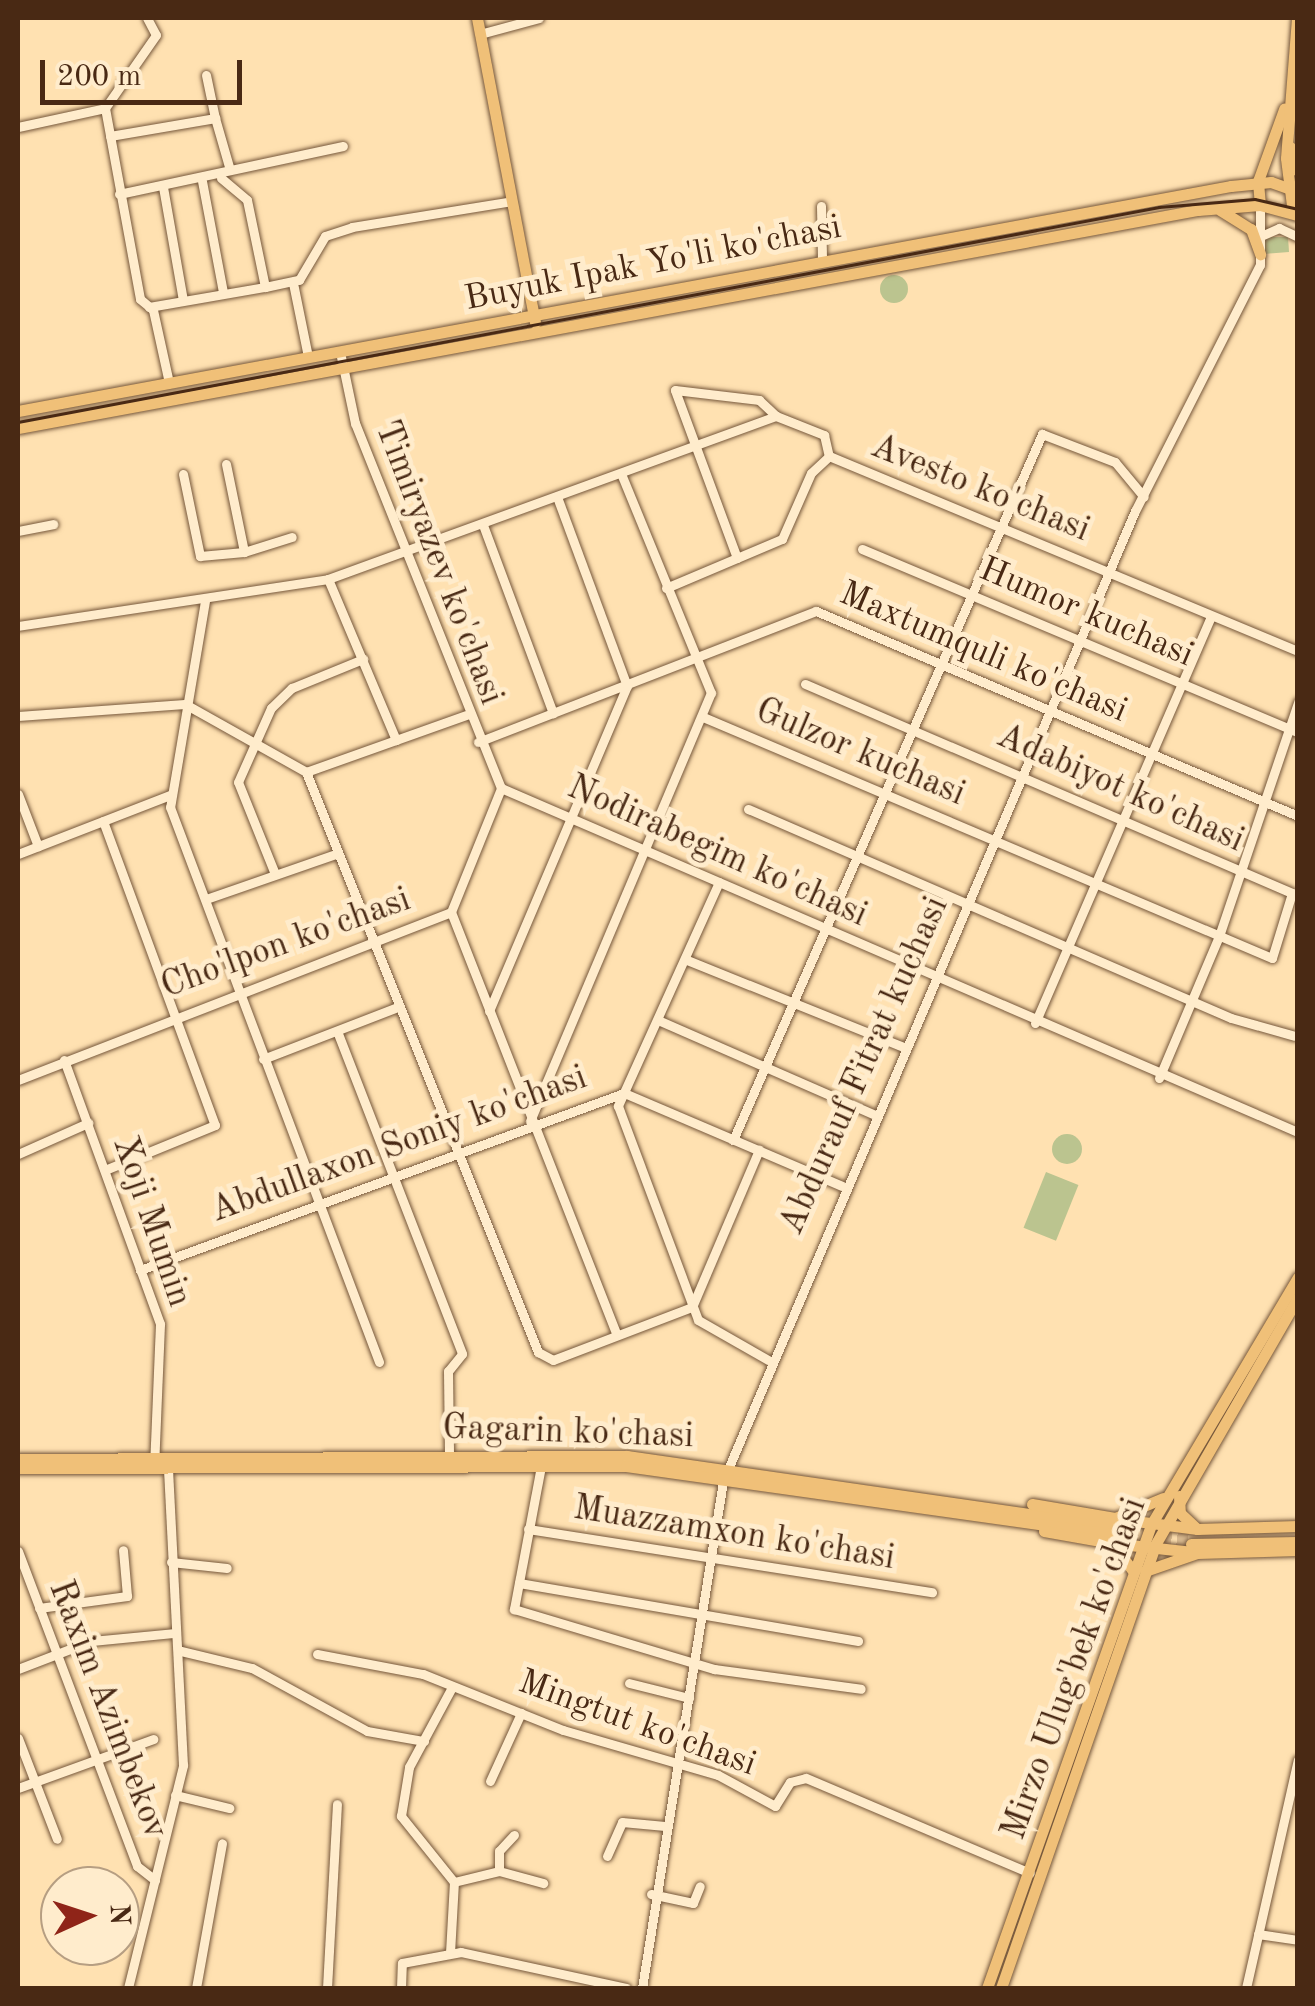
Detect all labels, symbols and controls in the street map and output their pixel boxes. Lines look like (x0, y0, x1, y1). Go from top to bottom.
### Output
scale bar (45, 40, 248, 102)
text: 200 m (57, 62, 141, 92)
street label: Buyuk Ipak Yo'li ko'chasi (461, 207, 845, 321)
street label: Timiryazev ko'chasi (364, 415, 512, 711)
street label: Avesto ko'chasi (864, 426, 1096, 552)
street label: Humor kuchasi (973, 549, 1199, 677)
street label: Maxtumquli ko'chasi (833, 573, 1133, 733)
street label: Gulzor kuchasi (749, 690, 971, 816)
street label: Adabiyot ko'chasi (990, 716, 1250, 862)
street label: Nodirabegim ko'chasi (561, 767, 873, 937)
street label: Cho'lpon ko'chasi (156, 879, 416, 1009)
street label: Abdurauf Fitrat kuchasi (771, 891, 959, 1241)
street label: Abdullaxon Soniy ko'chasi (205, 1057, 593, 1233)
street label: Xoji Mumin (102, 1131, 200, 1313)
street label: Gagarin ko'chasi (442, 1408, 694, 1458)
street label: Muazzamxon ko'chasi (570, 1488, 898, 1580)
street label: Mirzo Ulug'bek ko'chasi (994, 1492, 1156, 1846)
street label: Raxim Azimbekov (38, 1575, 176, 1845)
street label: Mingtut ko'chasi (512, 1662, 762, 1786)
north arrow (40, 1866, 140, 1966)
text: N (103, 1903, 133, 1926)

